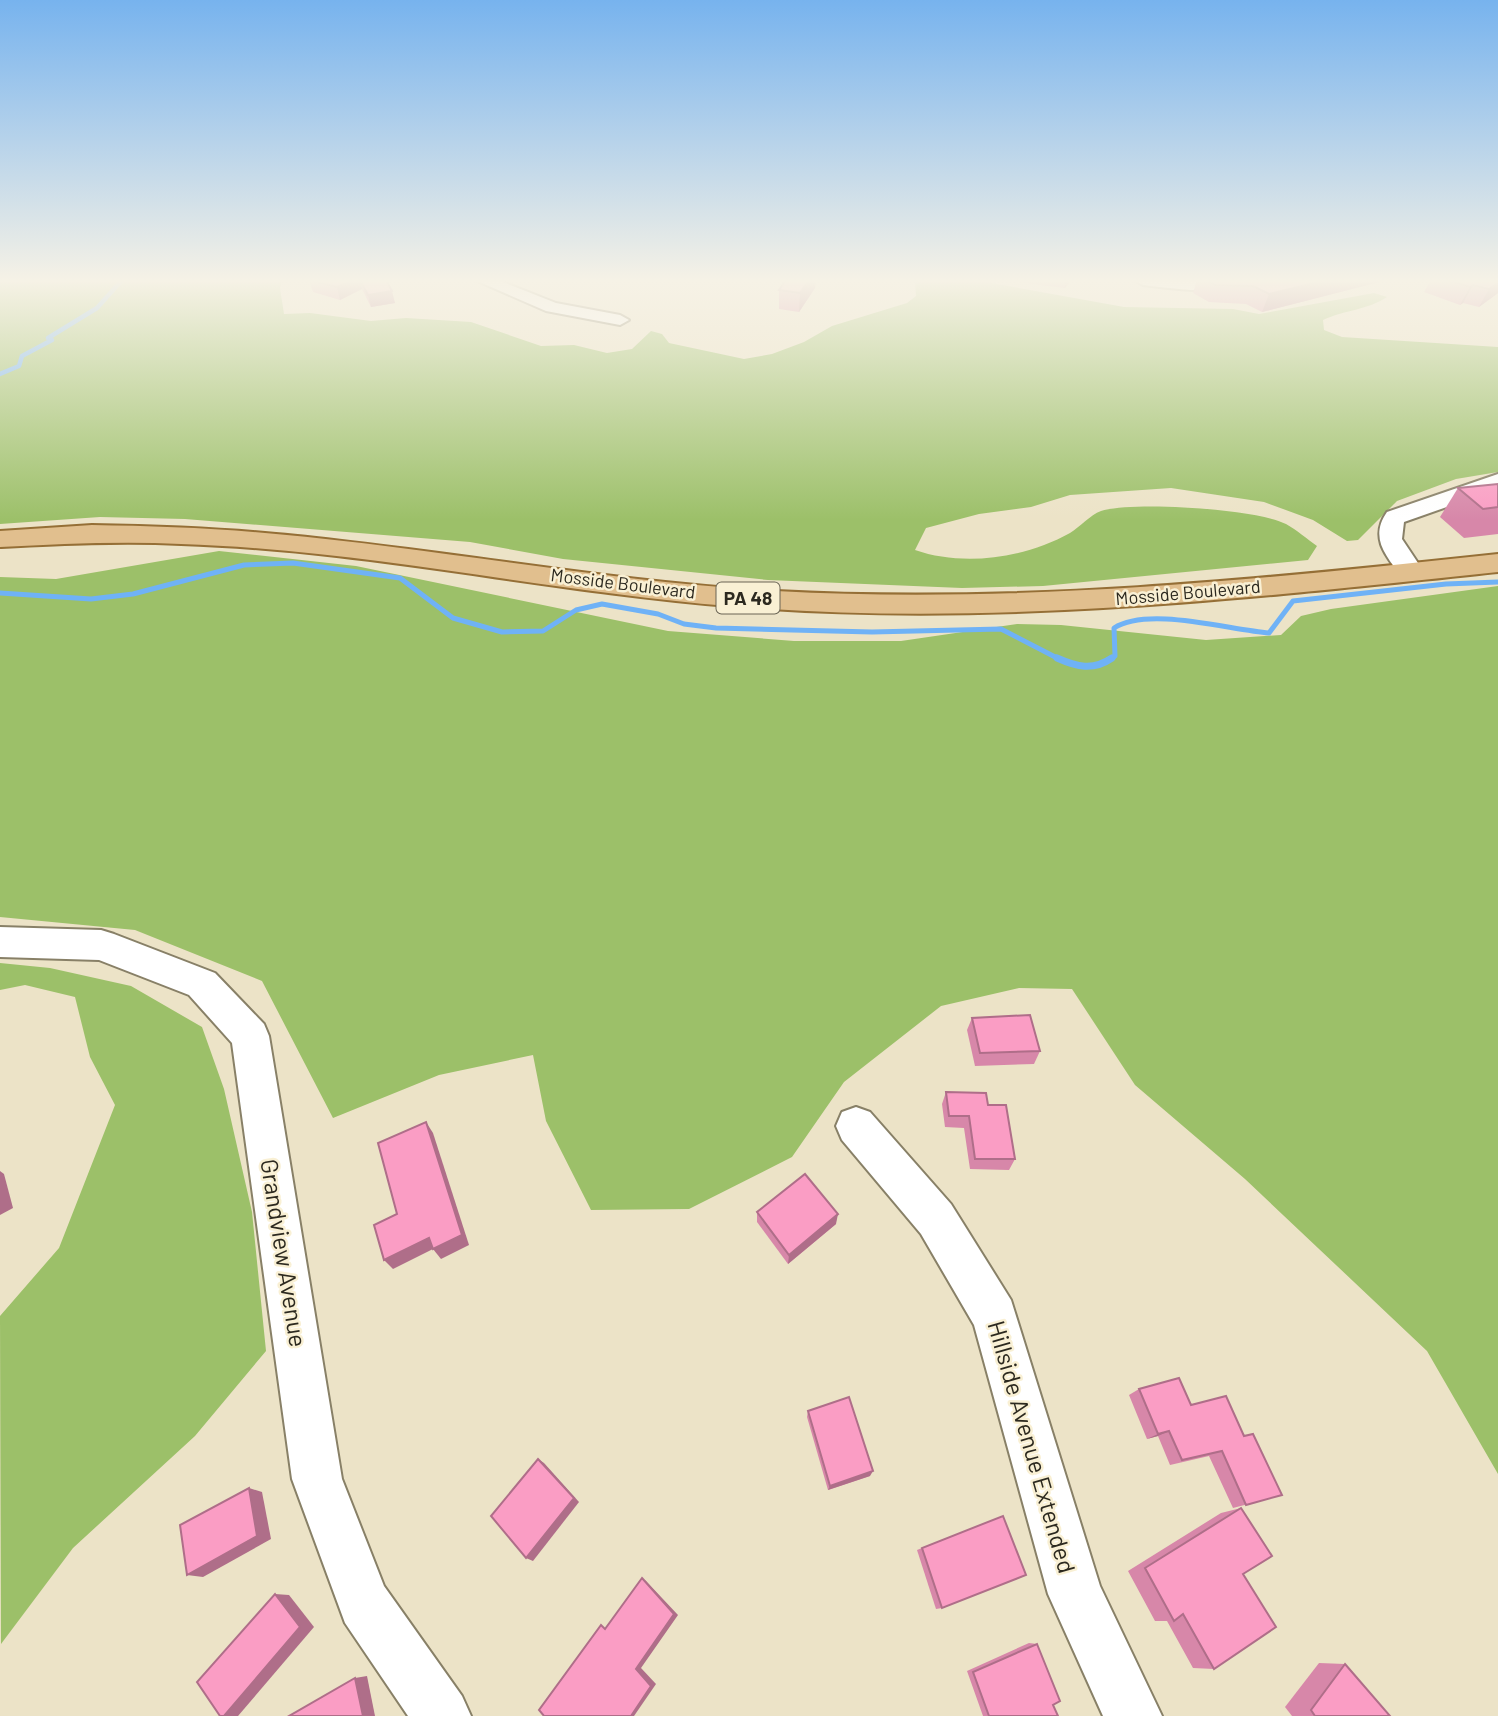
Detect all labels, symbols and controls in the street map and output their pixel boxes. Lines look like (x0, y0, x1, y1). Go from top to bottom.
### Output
street label: Mosside Boulevard (550, 563, 697, 603)
street label: Mosside Boulevard (1115, 575, 1261, 609)
road number: PA 48 (716, 582, 780, 614)
street label: Grandview Avenue (255, 1157, 314, 1349)
street label: Hillside Avenue Extended (983, 1317, 1082, 1576)

